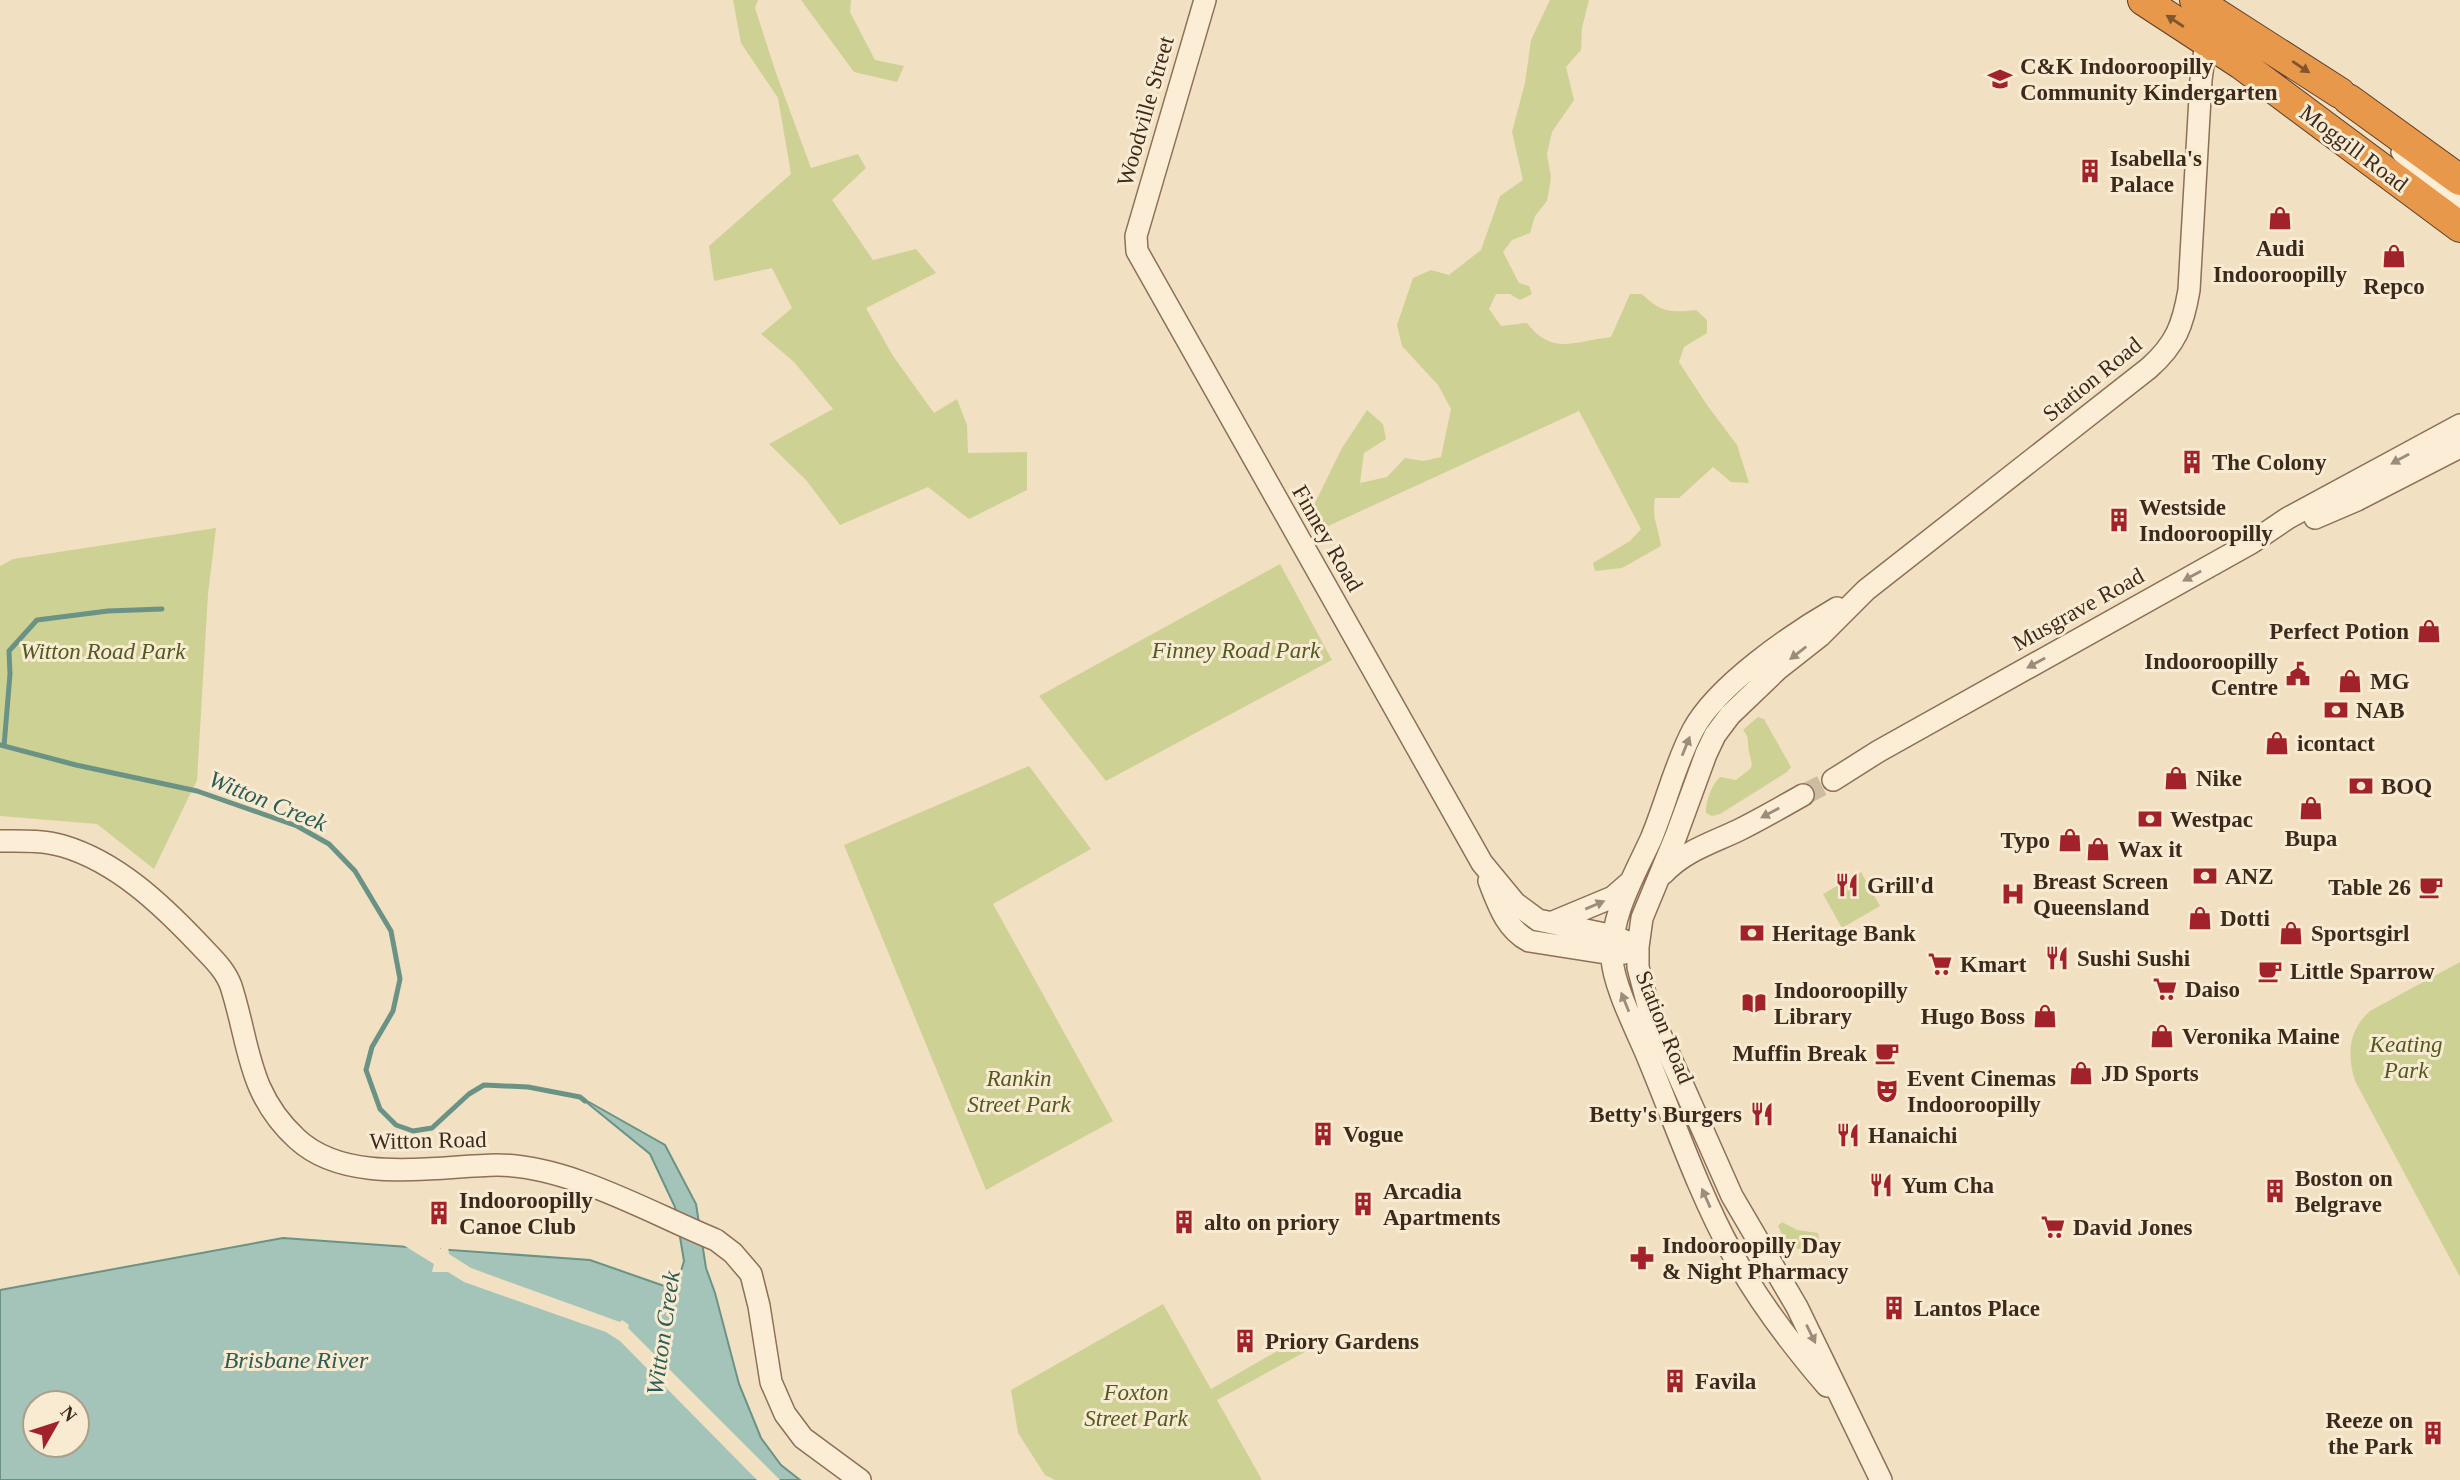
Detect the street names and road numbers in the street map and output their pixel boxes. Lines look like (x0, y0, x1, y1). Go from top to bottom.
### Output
street label: Woodville Street (1112, 33, 1179, 189)
street label: Moggill Road (2295, 100, 2413, 197)
street label: Station Road (2038, 332, 2147, 427)
street label: Finney Road (1287, 481, 1368, 596)
street label: Musgrave Road (2008, 563, 2149, 656)
street label: Station Road (1631, 967, 1699, 1088)
street label: Witton Road (369, 1127, 487, 1154)

